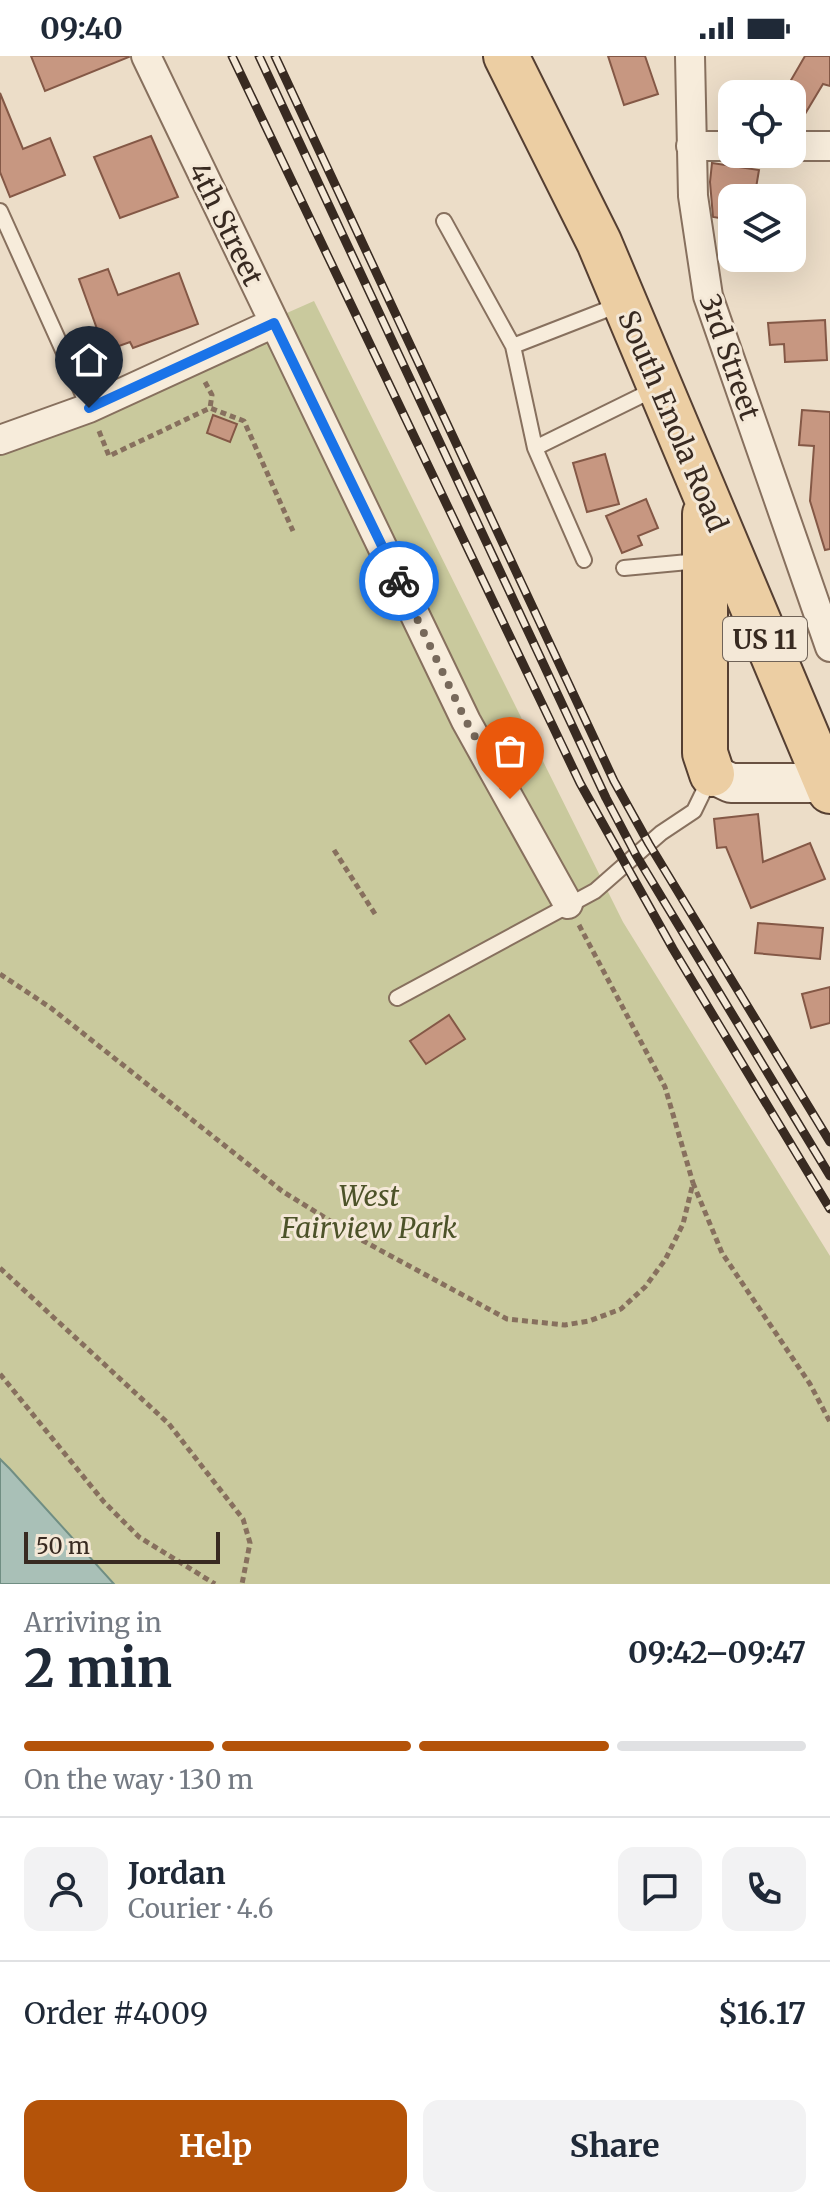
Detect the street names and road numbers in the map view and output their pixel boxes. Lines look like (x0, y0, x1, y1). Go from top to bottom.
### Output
street label: 4th Street (181, 156, 271, 292)
street label: 3rd Street (692, 289, 768, 425)
street label: South Enola Road (610, 305, 736, 537)
road number: US 11 (723, 617, 807, 661)

